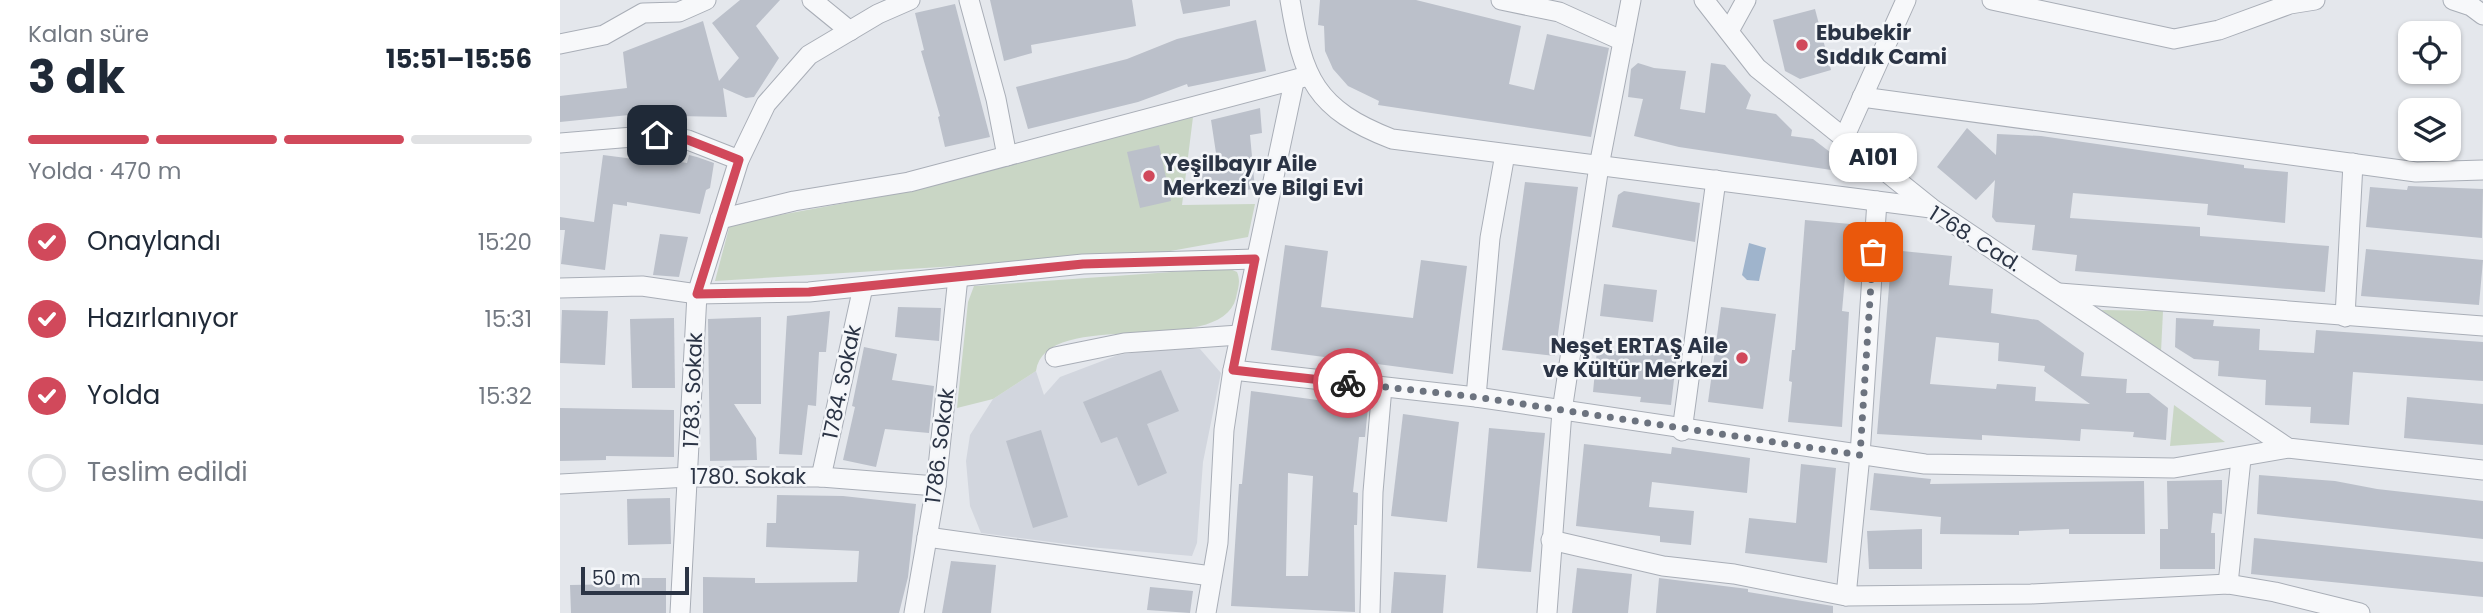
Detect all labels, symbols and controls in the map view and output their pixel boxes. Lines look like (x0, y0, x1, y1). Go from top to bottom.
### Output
text: Kalan süre (28, 18, 149, 50)
place label: Ebubekir Sıddık Cami (1816, 18, 1947, 71)
map controls (2398, 21, 2461, 161)
button: locate (2398, 21, 2461, 84)
marker: Ebubekir Sıddık Cami (1794, 37, 1810, 53)
text: 15:51–15:56 (386, 41, 532, 77)
text: 3 dk (28, 45, 125, 109)
button: layers (2398, 98, 2461, 161)
pin (627, 105, 687, 165)
icon: home (638, 116, 676, 154)
callout: A101 (1829, 133, 1917, 182)
text: A101 (1848, 141, 1898, 173)
place label: Yeşilbayır Aile Merkezi ve Bilgi Evi (1163, 149, 1364, 202)
text: Yolda · 470 m (28, 155, 181, 187)
marker: Yeşilbayır Aile Merkezi ve Bilgi Evi (1141, 168, 1157, 184)
street label: 1768. Cad. (1924, 199, 2027, 278)
pin (1843, 222, 1903, 282)
icon: check (28, 223, 66, 261)
text: Onaylandı (87, 223, 221, 259)
text: 15:20 (478, 226, 532, 258)
icon: bag (1854, 233, 1892, 271)
icon: check (28, 300, 66, 338)
text: Hazırlanıyor (87, 300, 238, 336)
text: 15:31 (484, 303, 532, 335)
street label: 1784. Sokak (815, 322, 868, 442)
place label: Neşet ERTAŞ Aile ve Kültür Merkezi (1543, 331, 1728, 384)
street label: 1783. Sokak (676, 332, 709, 448)
courier (1313, 348, 1383, 418)
marker: Neşet ERTAŞ Aile ve Kültür Merkezi (1734, 350, 1750, 366)
icon: bike (1329, 364, 1367, 402)
icon: check (28, 377, 66, 415)
text: Yolda (87, 377, 160, 413)
text: 15:32 (479, 380, 532, 412)
street label: 1786. Sokak (918, 386, 961, 505)
text: Teslim edildi (87, 454, 248, 490)
street label: 1780. Sokak (690, 462, 806, 491)
scale bar (581, 564, 690, 596)
text: 50 m (592, 565, 641, 592)

